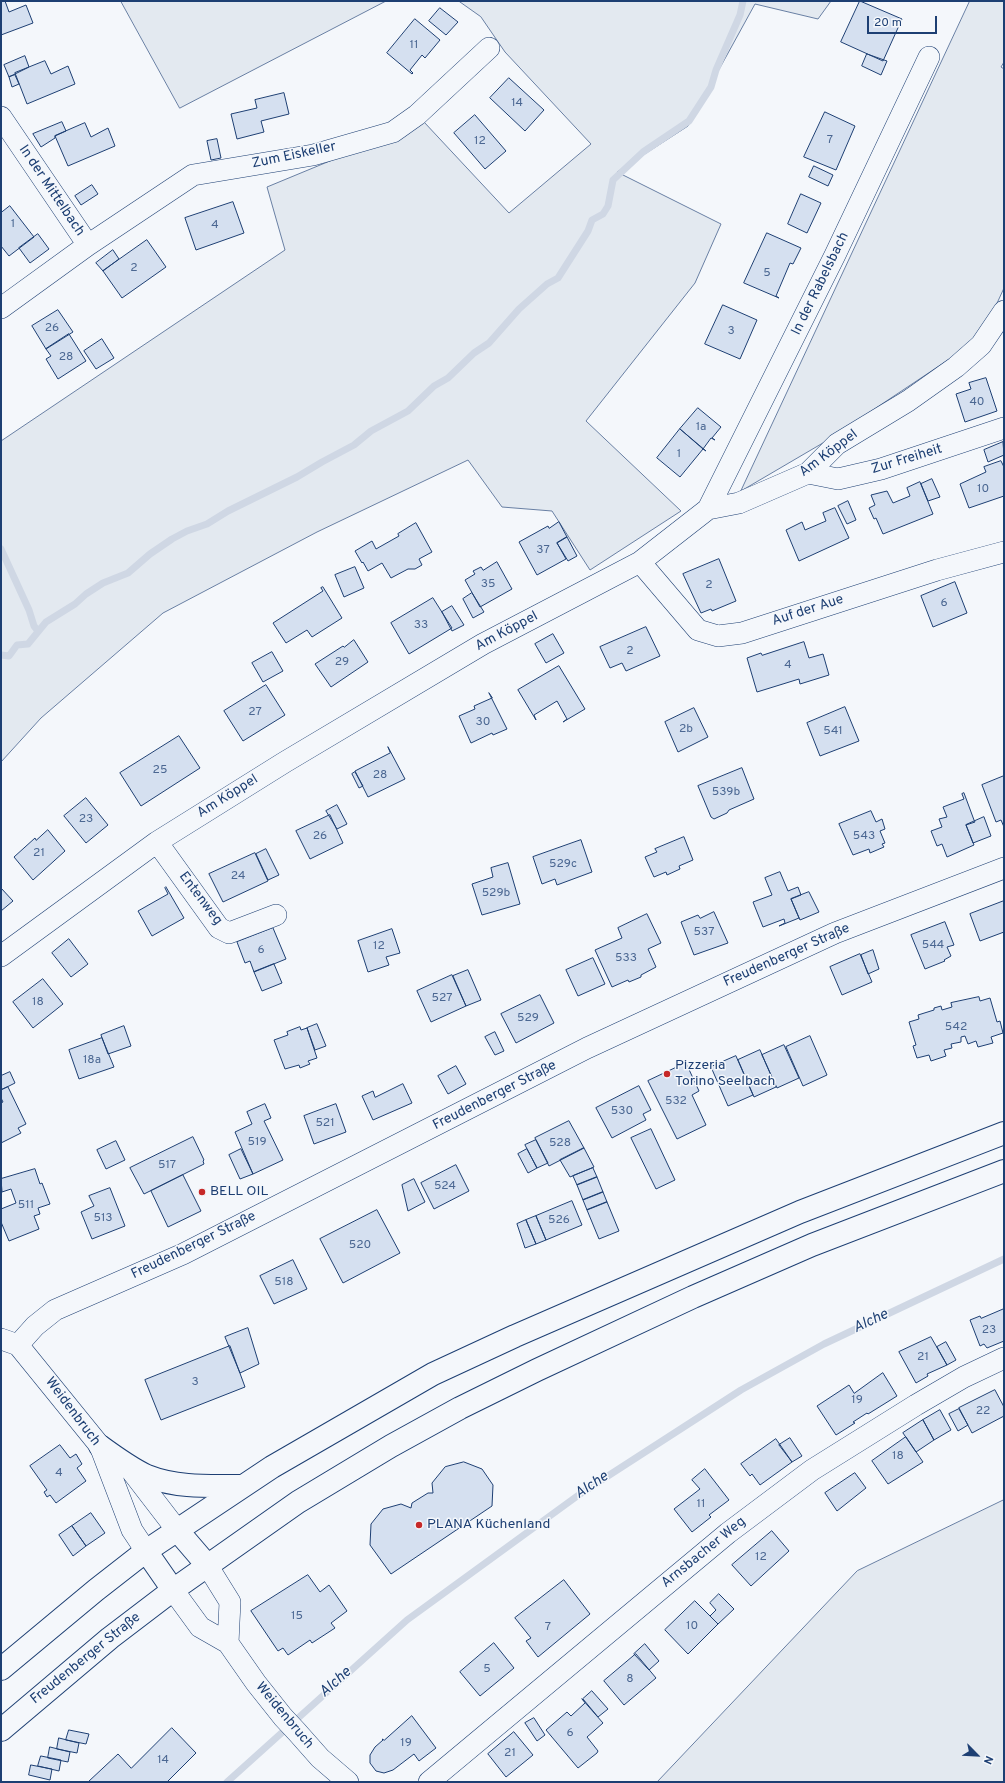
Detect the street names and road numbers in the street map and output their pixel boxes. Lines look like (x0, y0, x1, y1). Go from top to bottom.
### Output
street label: Zum Eiskeller (250, 139, 338, 173)
street label: In der Mittelbach (14, 142, 88, 240)
street label: In der Rabelsbach (789, 230, 853, 338)
street label: Am Köppel (797, 427, 861, 481)
street label: Zur Freiheit (870, 441, 944, 479)
street label: Auf der Aue (770, 592, 846, 630)
street label: Am Köppel (473, 608, 541, 656)
street label: Am Köppel (194, 772, 262, 822)
street label: Entenweg (175, 869, 225, 929)
street label: Freudenberger Straße (721, 921, 853, 991)
street label: Freudenberger Straße (430, 1058, 560, 1134)
street label: Freudenberger Straße (129, 1209, 259, 1283)
street label: Weidenbruch (41, 1374, 103, 1450)
street label: Arnsbacher Weg (658, 1514, 750, 1592)
street label: Freudenberger Straße (28, 1610, 144, 1708)
street label: Weidenbruch (251, 1679, 317, 1753)

